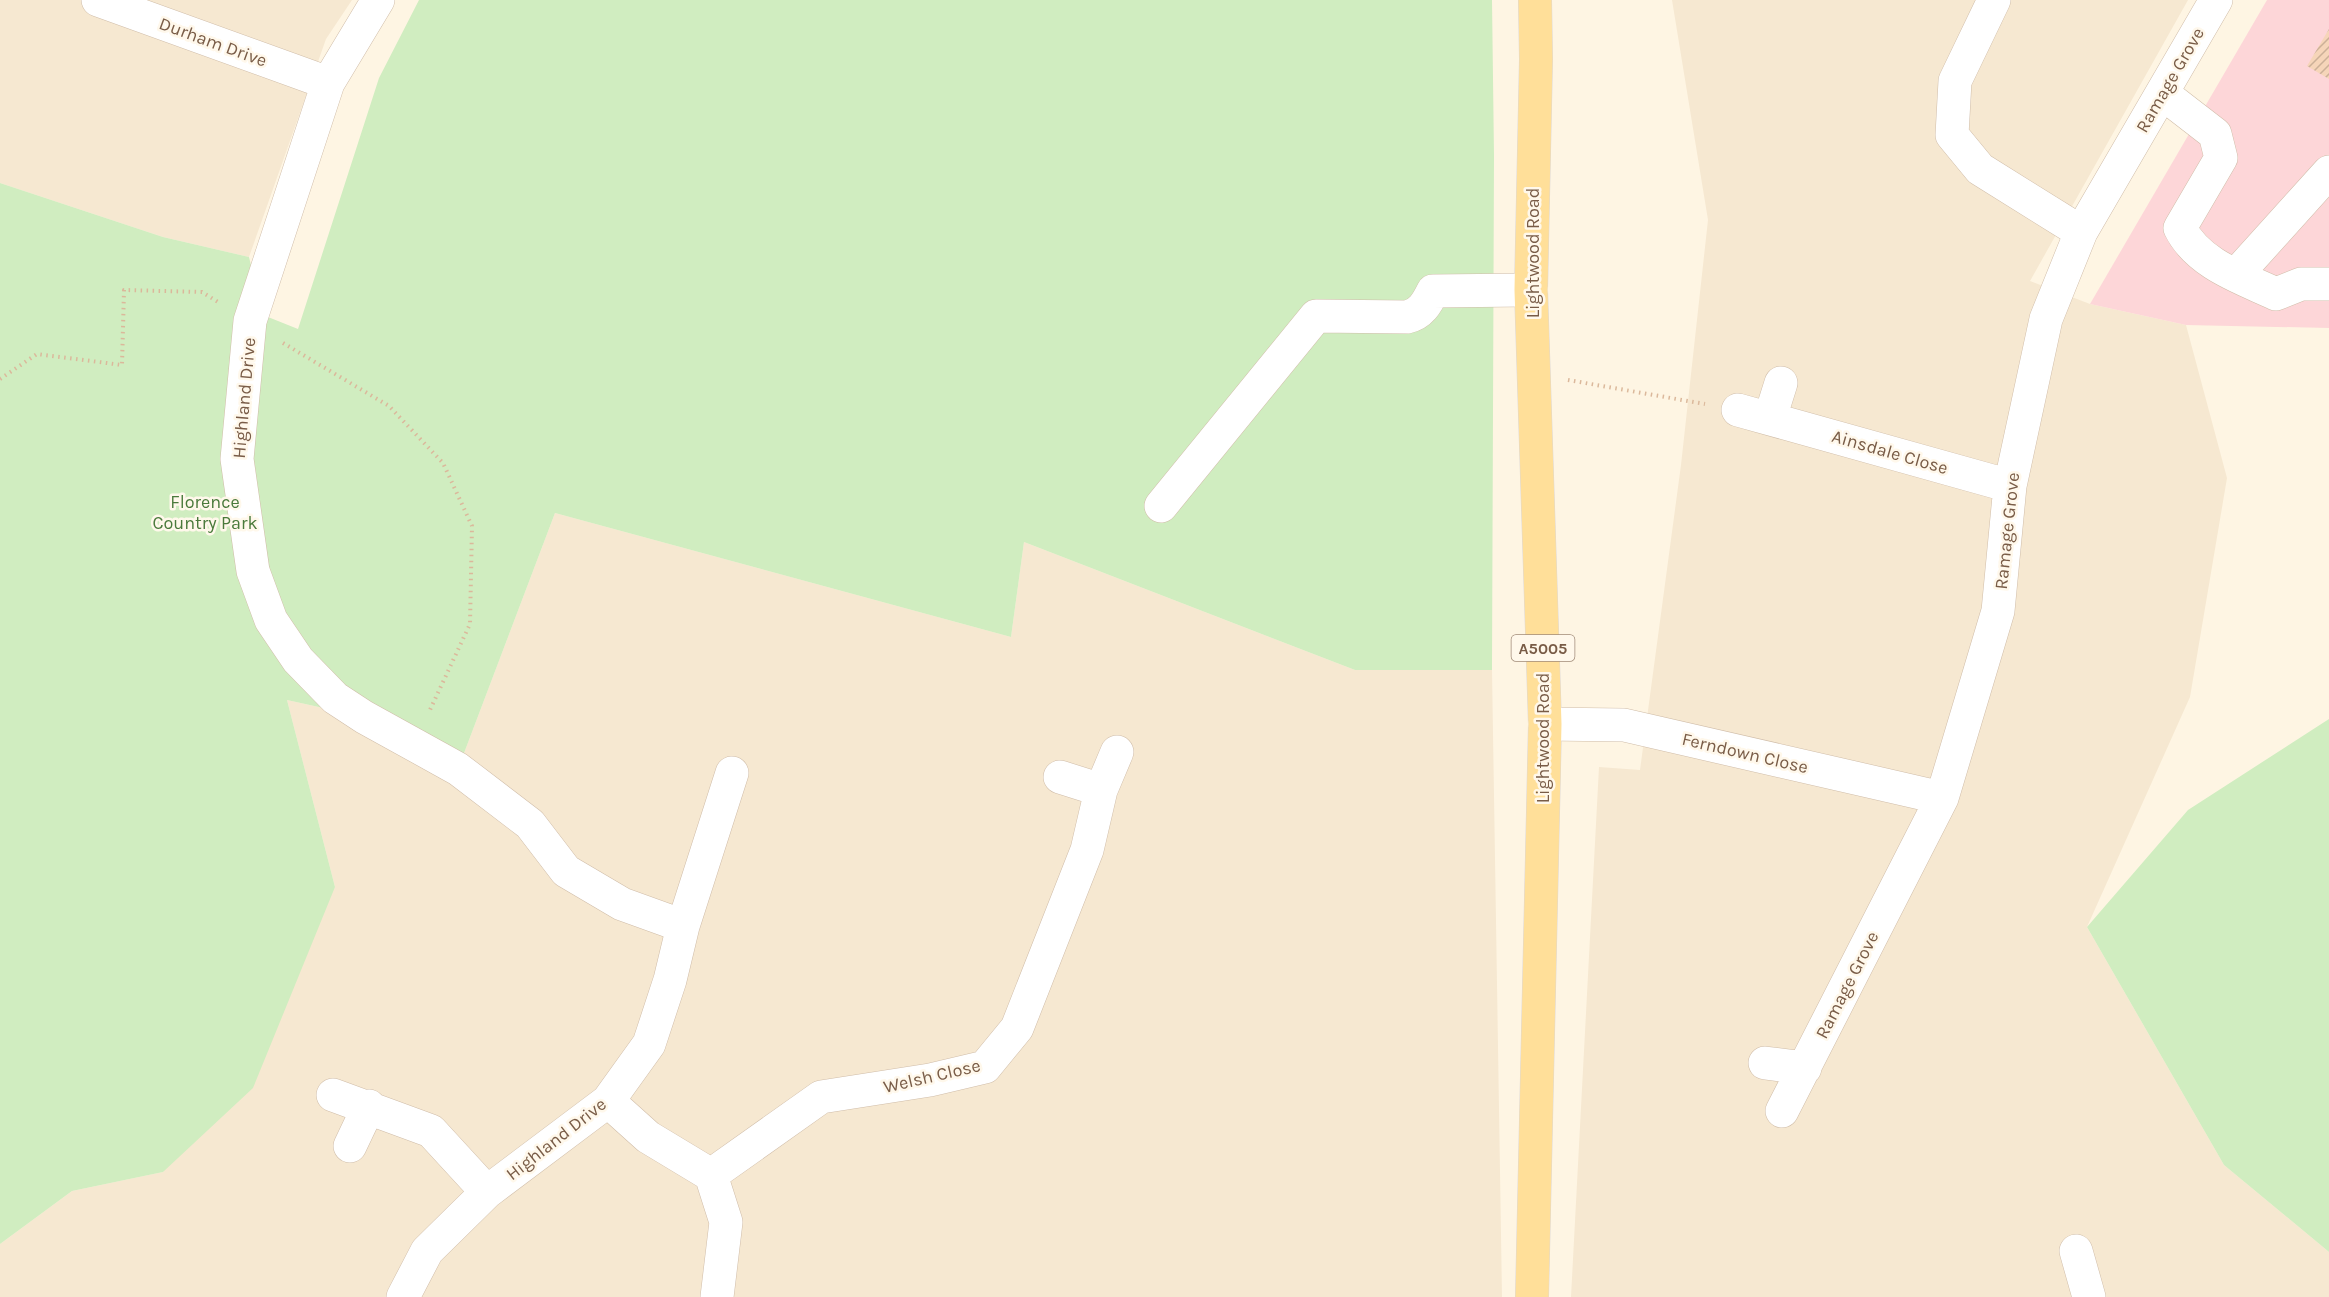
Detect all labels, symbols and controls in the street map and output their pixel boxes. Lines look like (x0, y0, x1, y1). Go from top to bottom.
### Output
street label: Durham Drive (156, 12, 270, 72)
street label: Ramage Grove (2131, 24, 2209, 136)
street label: Lightwood Road (1522, 188, 1544, 318)
street label: Highland Drive (228, 337, 260, 459)
street label: Ainsdale Close (1829, 425, 1951, 479)
street label: Ramage Grove (1990, 471, 2024, 591)
park label: Florence Country Park (152, 491, 258, 534)
road number: A5005 (1512, 635, 1574, 661)
street label: Lightwood Road (1532, 673, 1554, 803)
street label: Ferndown Close (1680, 728, 1810, 778)
street label: Ramage Grove (1811, 928, 1883, 1042)
street label: Welsh Close (881, 1054, 983, 1098)
street label: Highland Drive (501, 1093, 611, 1185)

